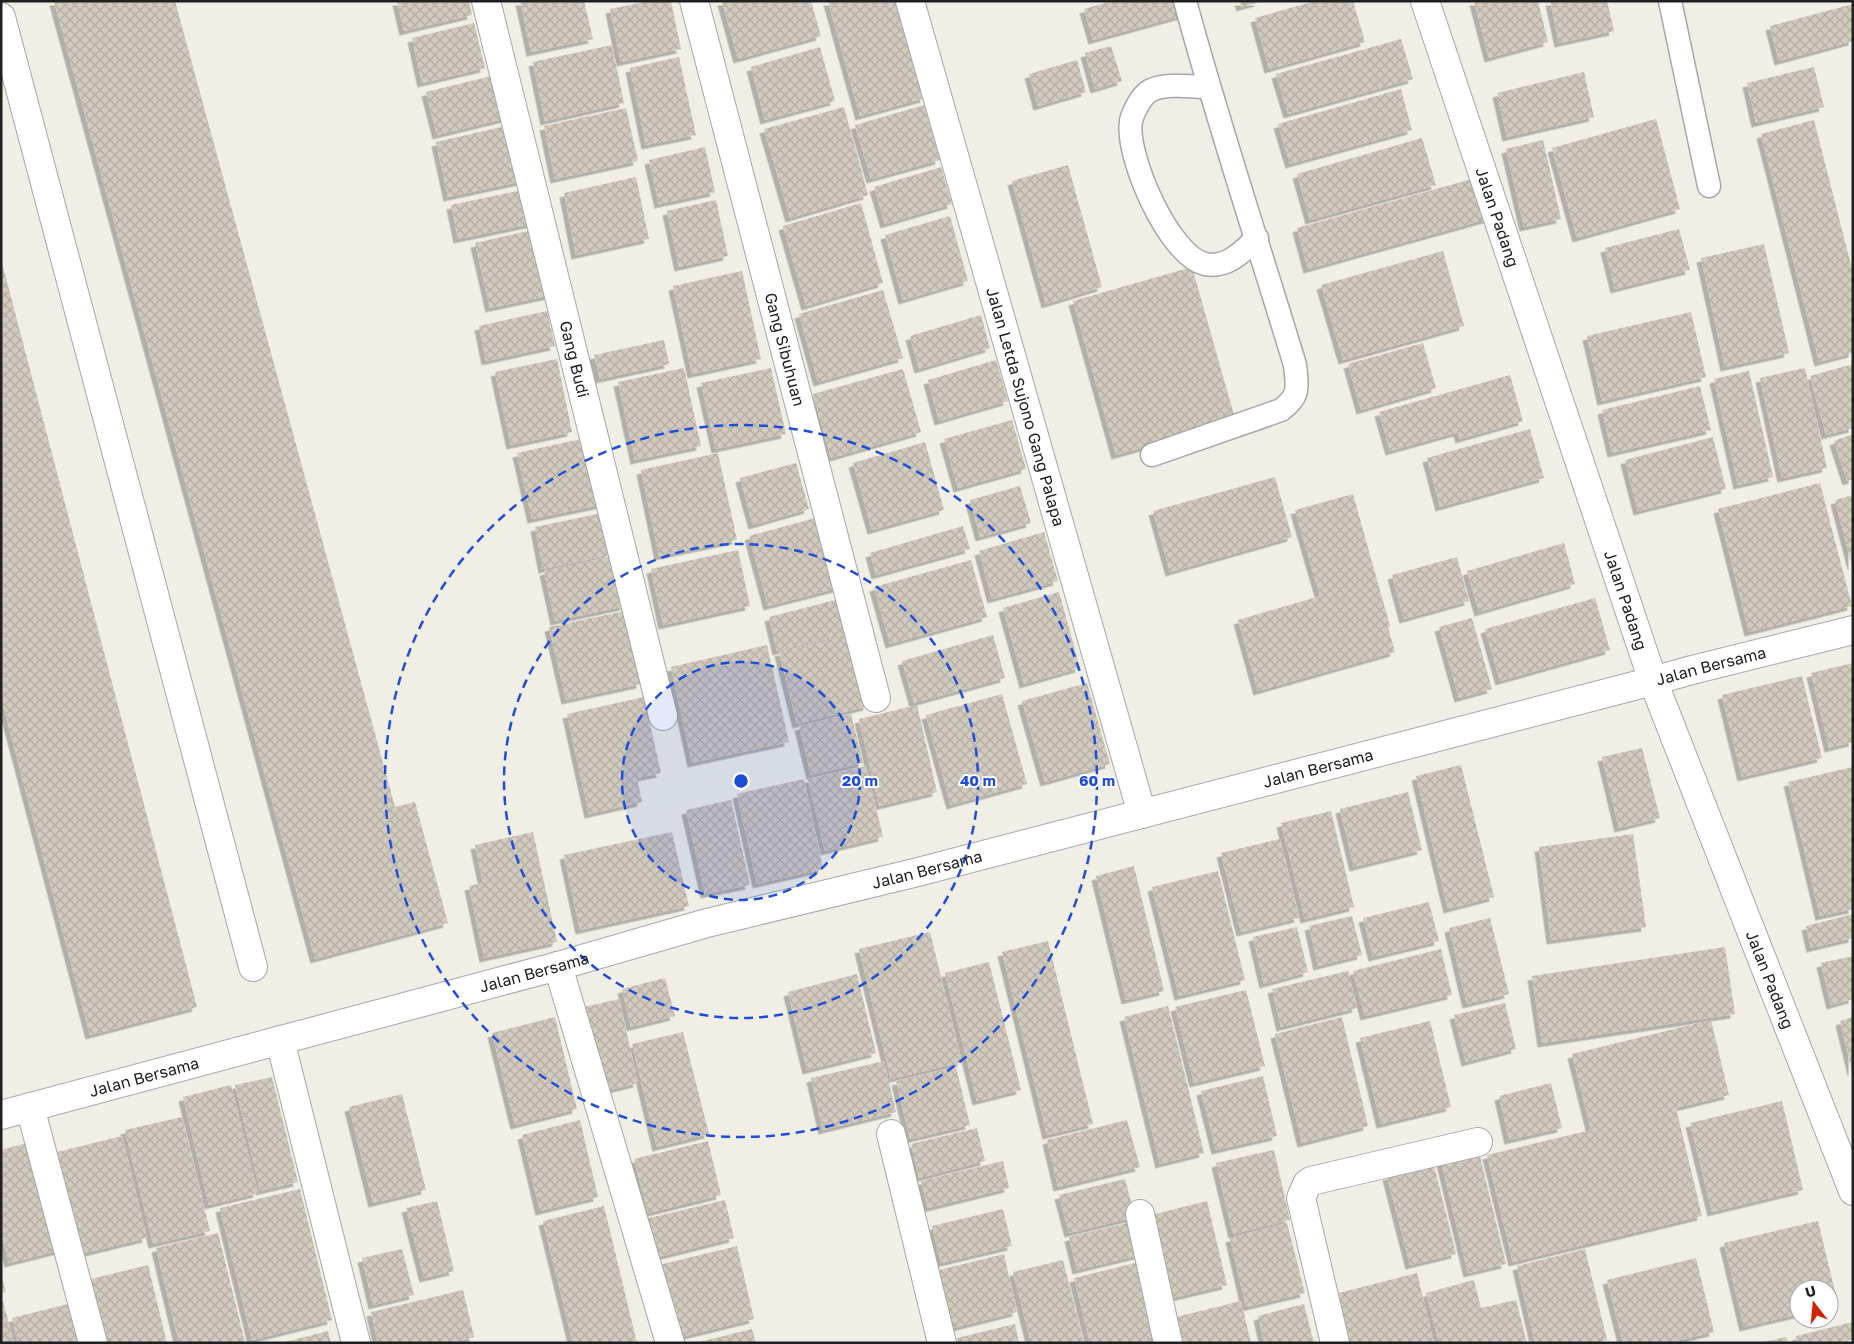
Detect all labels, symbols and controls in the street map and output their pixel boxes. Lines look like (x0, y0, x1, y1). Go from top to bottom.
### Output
street label: Jalan Padang (1471, 165, 1523, 270)
street label: Jalan Letda Sujono Gang Palapa (982, 285, 1069, 528)
street label: Gang Sibuhuan (761, 290, 809, 408)
street label: Gang Budi (556, 319, 594, 400)
street label: Jalan Padang (1600, 548, 1652, 653)
street label: Jalan Bersama (1654, 642, 1768, 690)
street label: Jalan Bersama (1261, 744, 1375, 792)
text: 20 m (842, 771, 878, 789)
text: 40 m (960, 771, 996, 789)
text: 60 m (1079, 771, 1115, 789)
centre of rings (732, 772, 750, 790)
street label: Jalan Bersama (870, 846, 984, 893)
street label: Jalan Padang (1742, 928, 1798, 1032)
street label: Jalan Bersama (477, 948, 591, 997)
street label: Jalan Bersama (87, 1052, 201, 1101)
north arrow (1789, 1279, 1839, 1329)
text: U (1803, 1281, 1818, 1301)

